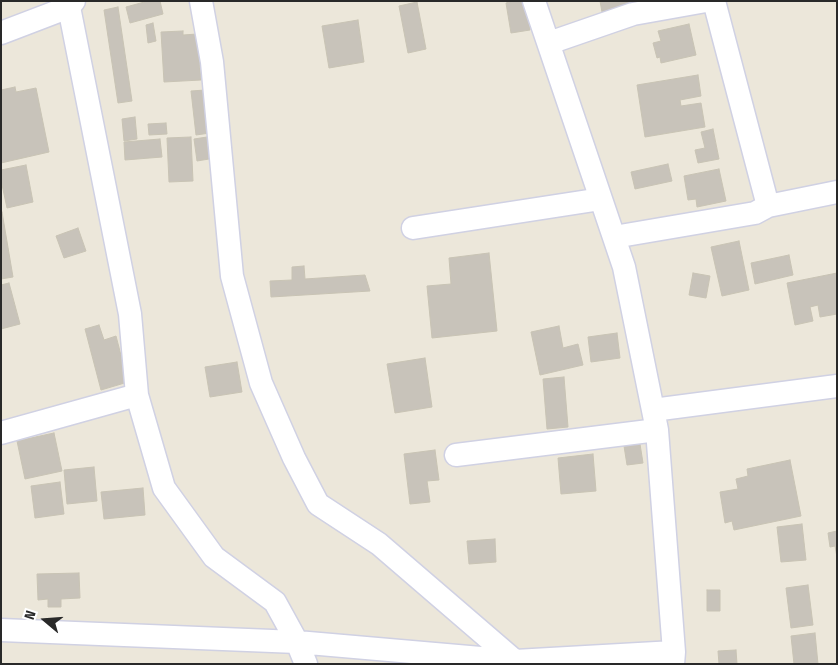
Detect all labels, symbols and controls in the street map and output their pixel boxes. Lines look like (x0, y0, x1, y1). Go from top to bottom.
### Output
north arrow (20, 595, 70, 645)
text: N (21, 609, 40, 622)

